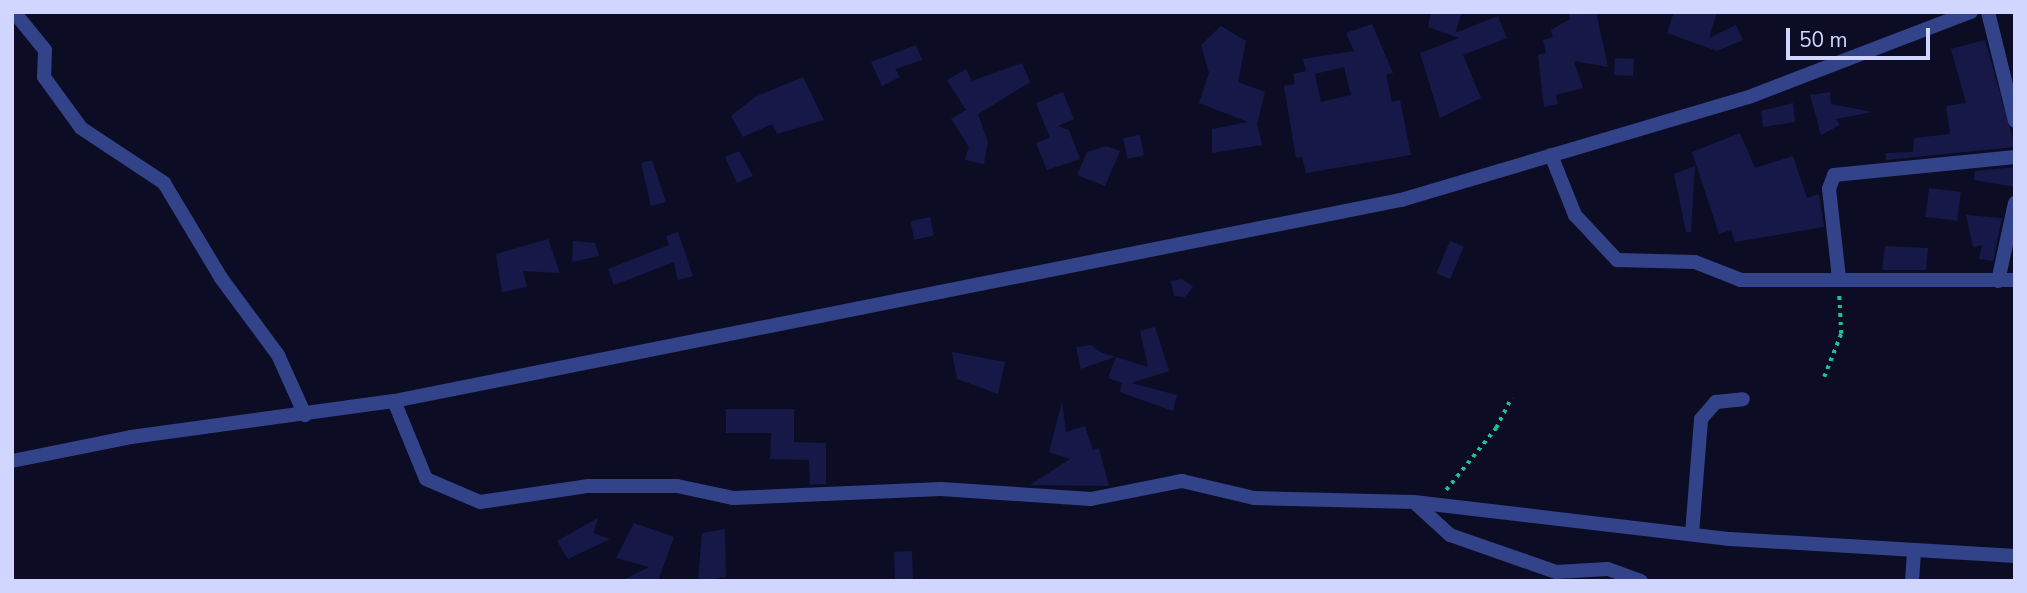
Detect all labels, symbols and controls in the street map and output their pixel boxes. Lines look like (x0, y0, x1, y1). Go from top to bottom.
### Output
scale bar (1789, 14, 1932, 58)
text: 50 m (1799, 26, 1848, 54)

